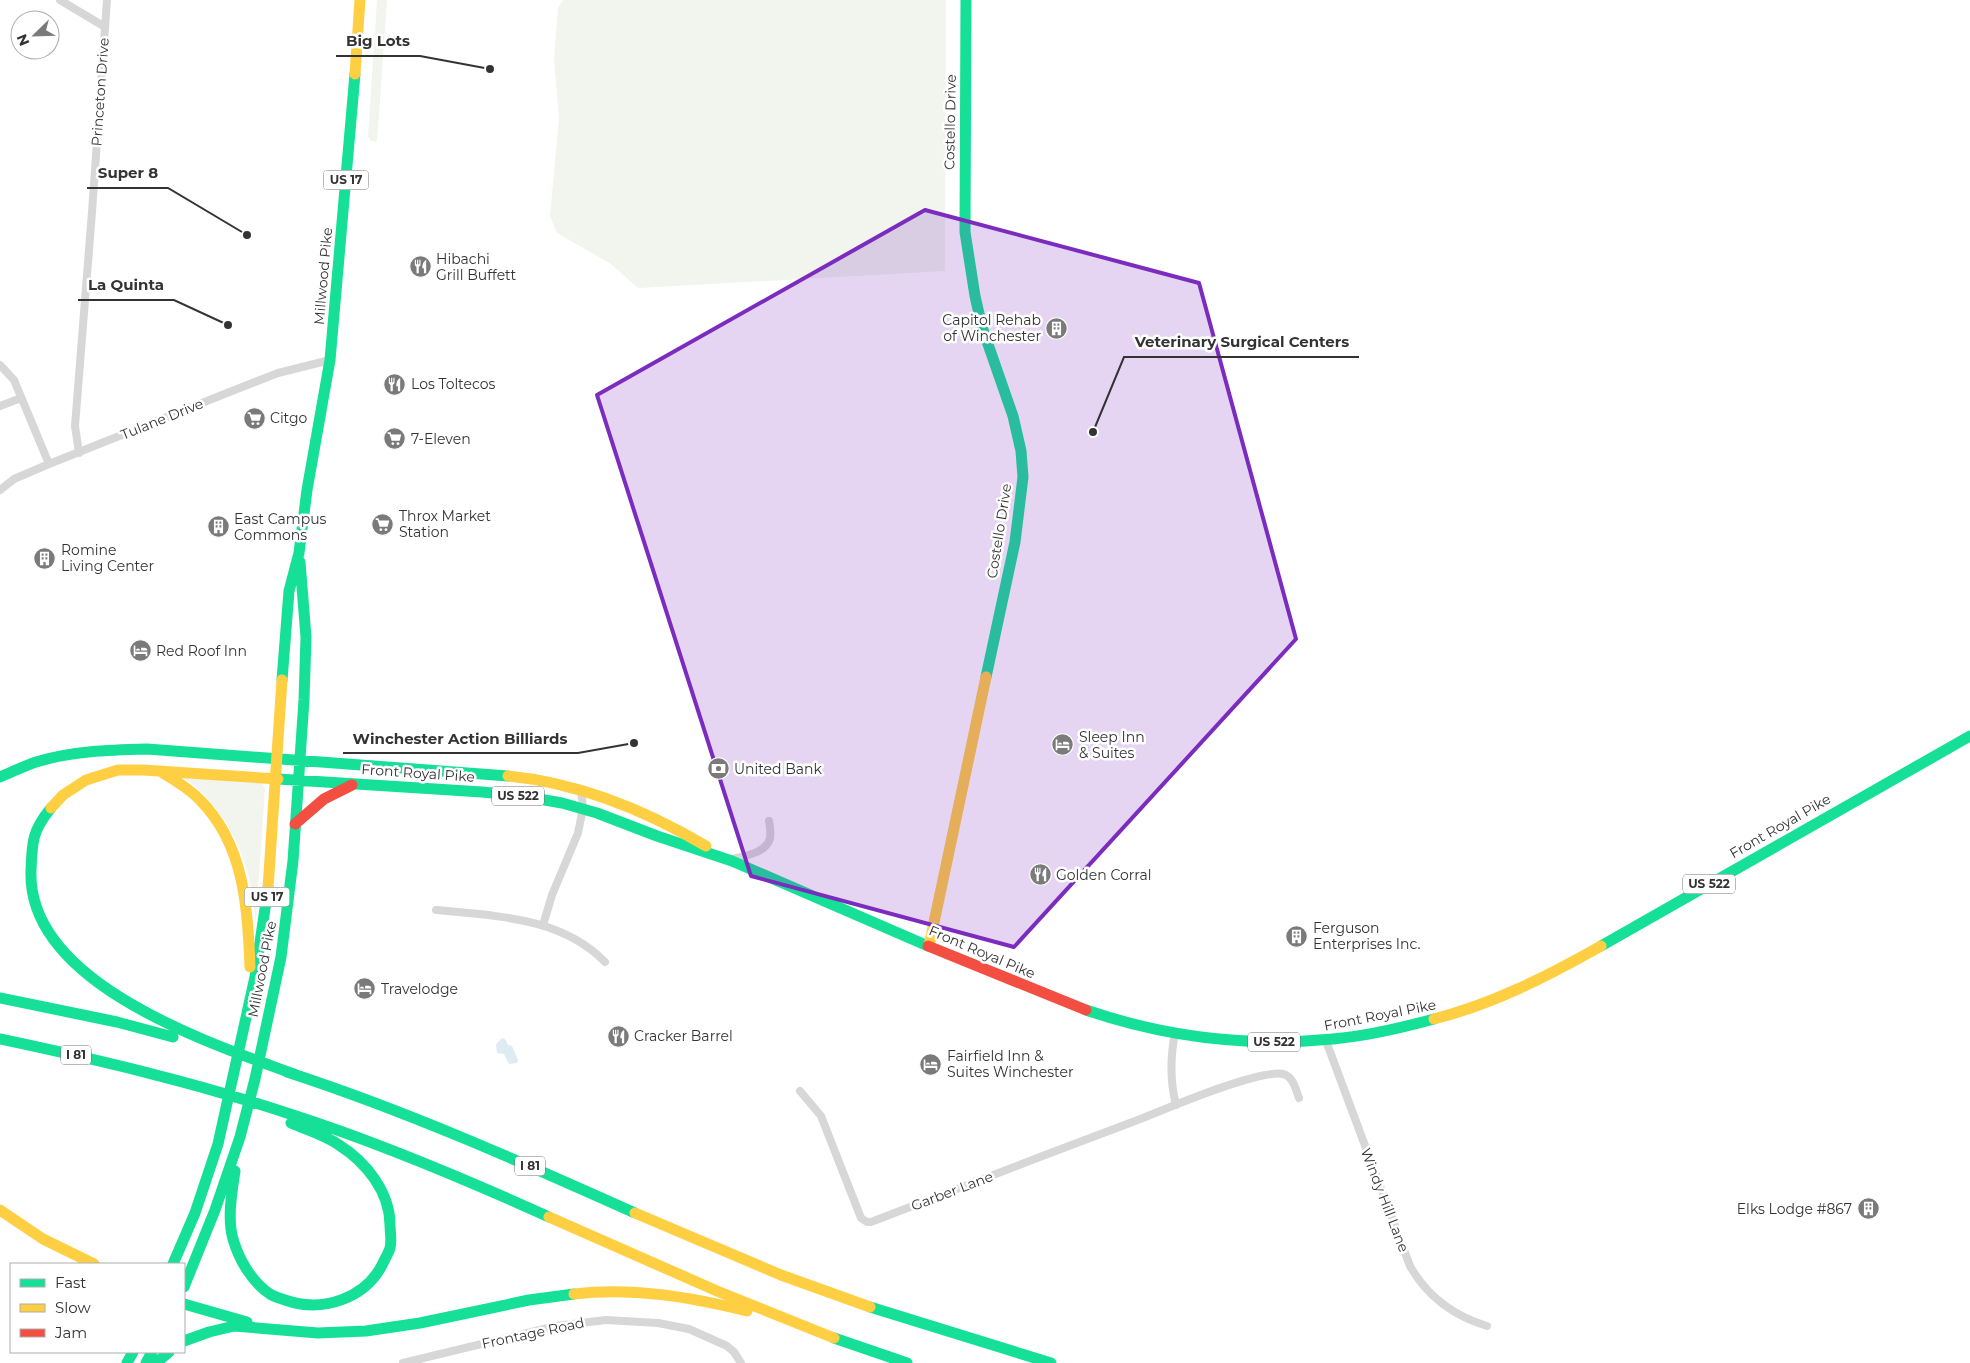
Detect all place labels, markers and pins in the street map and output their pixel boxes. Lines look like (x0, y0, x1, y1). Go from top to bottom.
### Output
callout: Big Lots (336, 26, 420, 56)
callout: Super 8 (87, 158, 168, 188)
place label: Hibachi Grill Buffett (436, 250, 517, 284)
restaurant icon: Hibachi Grill Buffett (408, 255, 432, 279)
callout: La Quinta (78, 270, 174, 300)
place label: Capitol Rehab of Winchester (942, 311, 1041, 345)
building icon: Capitol Rehab of Winchester (1045, 316, 1069, 340)
callout: Veterinary Surgical Centers (1124, 327, 1359, 357)
restaurant icon: Los Toltecos (383, 372, 407, 396)
place label: Los Toltecos (411, 375, 496, 393)
supermarket icon: Citgo (242, 406, 266, 430)
place label: Citgo (270, 409, 308, 427)
supermarket icon: 7-Eleven (383, 427, 407, 451)
place label: 7-Eleven (411, 430, 471, 448)
place label: Throx Market Station (399, 507, 491, 541)
place label: East Campus Commons (234, 510, 327, 544)
supermarket icon: Throx Market Station (371, 512, 395, 536)
building icon: East Campus Commons (206, 515, 230, 539)
place label: Romine Living Center (61, 541, 154, 575)
building icon: Romine Living Center (33, 546, 57, 570)
hotel icon: Red Roof Inn (128, 639, 152, 663)
place label: Red Roof Inn (156, 642, 247, 660)
callout: Winchester Action Billiards (343, 723, 578, 753)
place label: Sleep Inn & Suites (1079, 728, 1145, 762)
hotel icon: Sleep Inn & Suites (1051, 733, 1075, 757)
bank icon: United Bank (706, 757, 730, 781)
place label: United Bank (734, 760, 823, 778)
restaurant icon: Golden Corral (1028, 863, 1052, 887)
place label: Golden Corral (1056, 866, 1151, 884)
place label: Ferguson Enterprises Inc. (1313, 919, 1421, 953)
building icon: Ferguson Enterprises Inc. (1285, 924, 1309, 948)
hotel icon: Travelodge (353, 977, 377, 1001)
place label: Travelodge (381, 980, 458, 998)
restaurant icon: Cracker Barrel (606, 1024, 630, 1048)
place label: Cracker Barrel (634, 1027, 733, 1045)
place label: Fairfield Inn & Suites Winchester (947, 1047, 1074, 1081)
hotel icon: Fairfield Inn & Suites Winchester (919, 1052, 943, 1076)
building icon: Elks Lodge #867 (1856, 1197, 1880, 1221)
place label: Elks Lodge #867 (1737, 1200, 1852, 1218)

